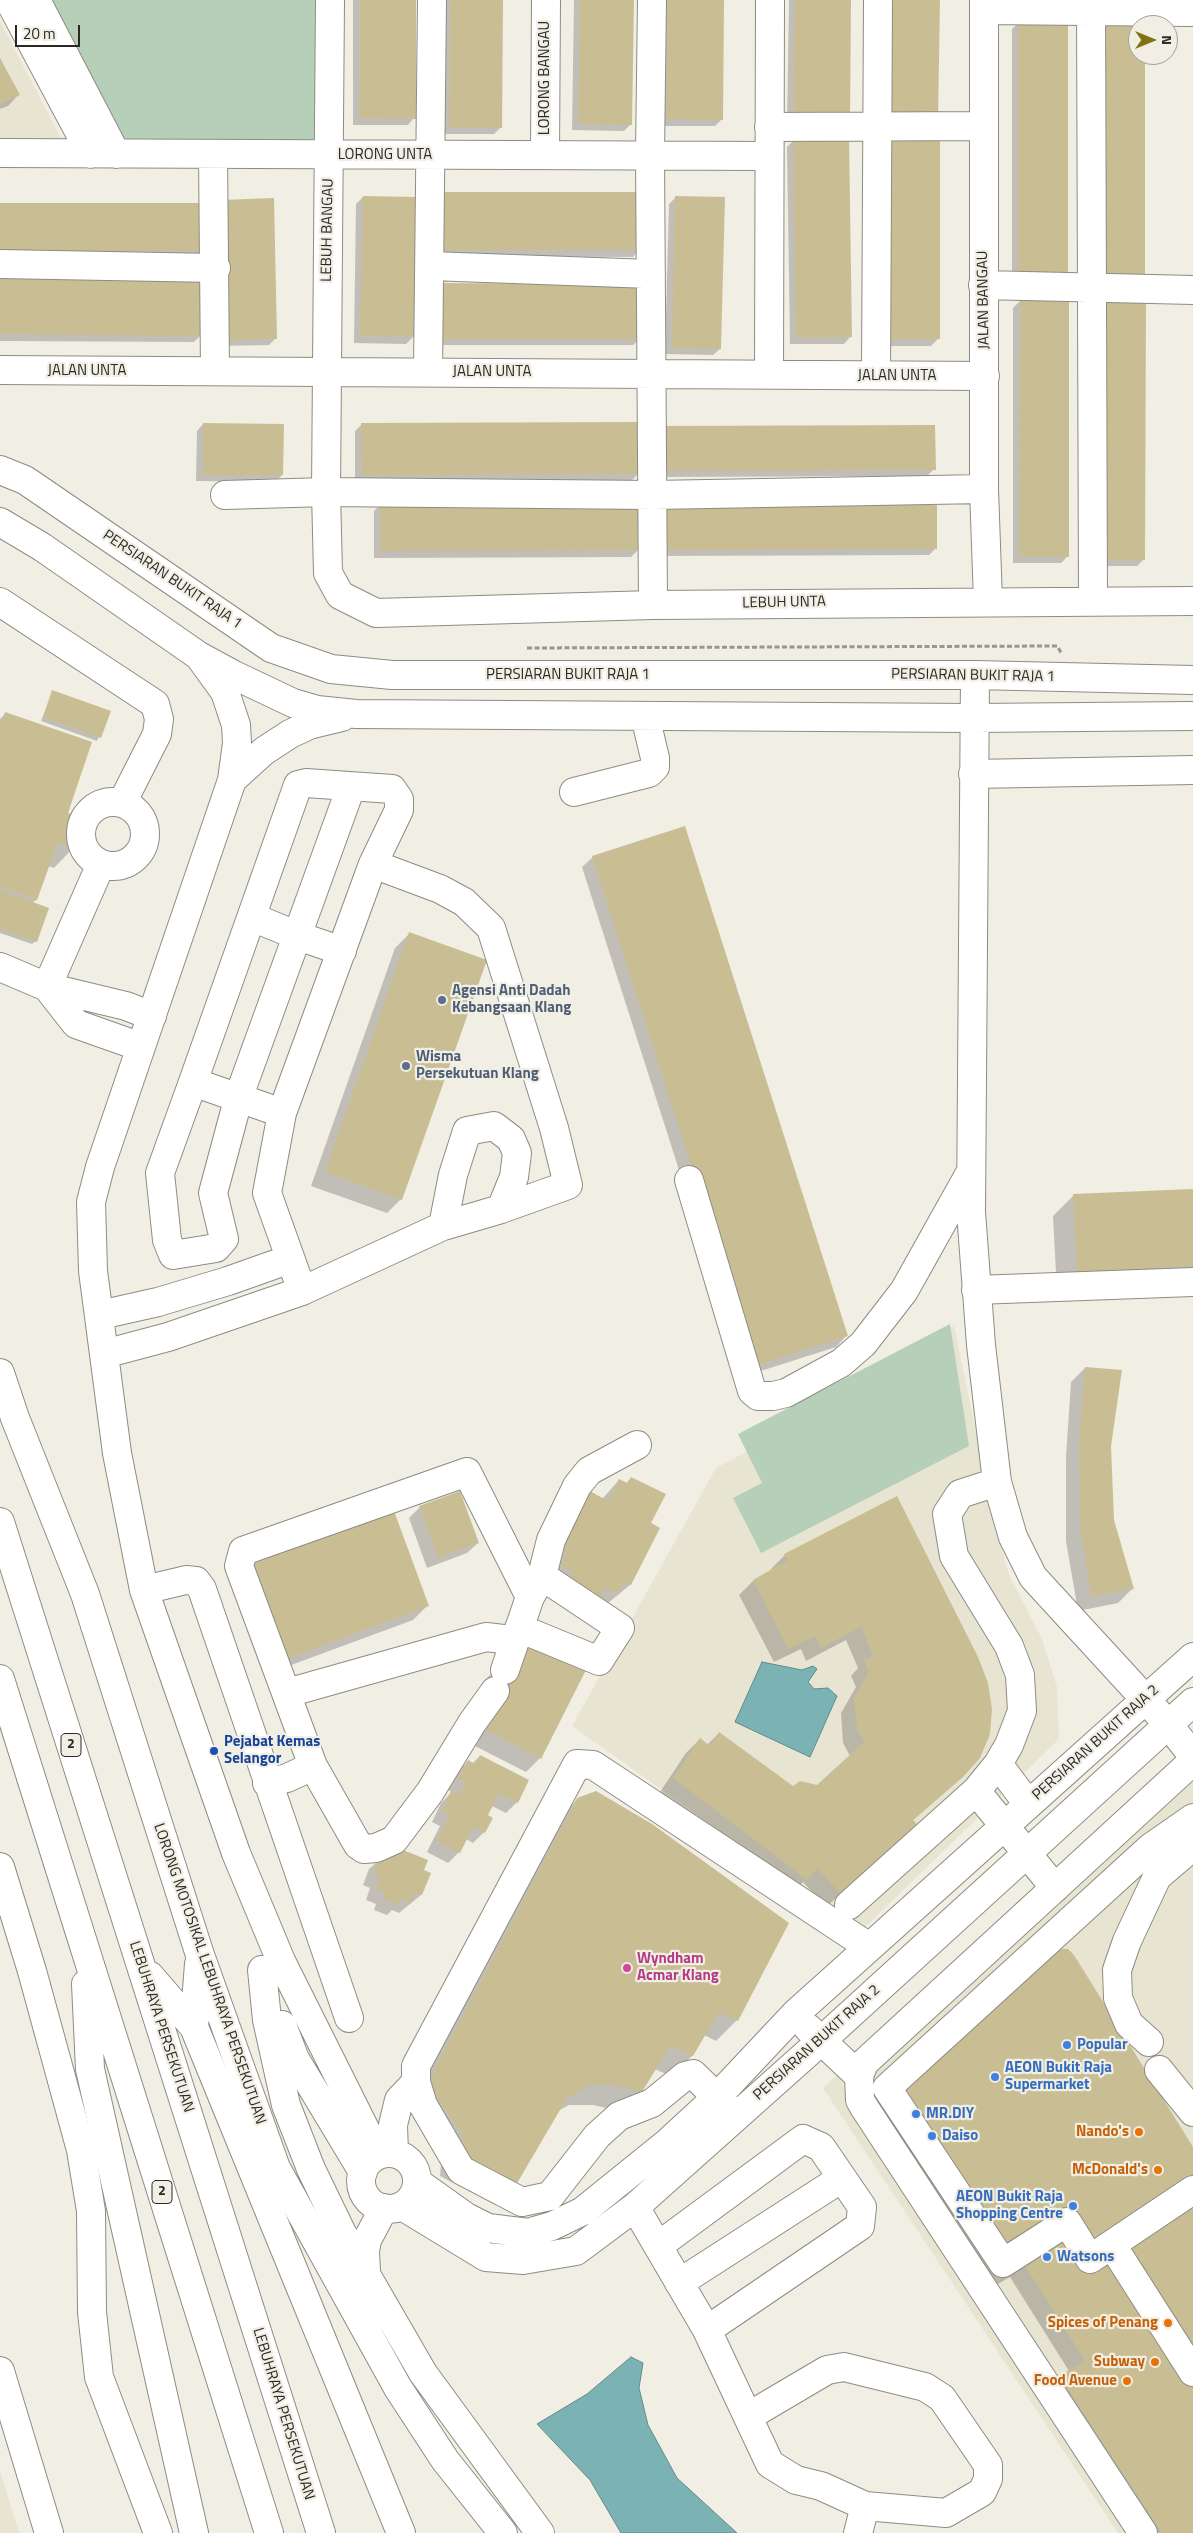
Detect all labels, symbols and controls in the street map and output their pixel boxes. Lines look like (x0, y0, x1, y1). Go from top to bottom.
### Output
scale bar (18, 15, 82, 47)
north arrow (1128, 15, 1178, 65)
street label: LORONG BANGAU (536, 21, 554, 135)
text: 20 m (23, 22, 56, 45)
text: N (1157, 35, 1178, 45)
street label: LORONG UNTA (338, 146, 432, 164)
street label: LEBUH BANGAU (318, 178, 338, 282)
street label: JALAN BANGAU (974, 250, 994, 350)
street label: JALAN UNTA (48, 362, 126, 380)
street label: JALAN UNTA (453, 363, 531, 381)
street label: JALAN UNTA (858, 367, 936, 385)
street label: PERSIARAN BUKIT RAJA 1 (99, 527, 245, 633)
street label: LEBUH UNTA (742, 593, 826, 613)
street label: PERSIARAN BUKIT RAJA 1 (486, 666, 650, 684)
street label: PERSIARAN BUKIT RAJA 1 (891, 666, 1055, 686)
place label: Agensi Anti Dadah Kebangsaan Klang (452, 982, 571, 1017)
marker: Agensi Anti Dadah Kebangsaan Klang (436, 994, 448, 1006)
place label: Wisma Persekutuan Klang (416, 1048, 539, 1083)
marker: Wisma Persekutuan Klang (400, 1060, 412, 1072)
street label: PERSIARAN BUKIT RAJA 2 (1029, 1681, 1163, 1805)
place label: Pejabat Kemas Selangor (224, 1733, 320, 1768)
road number: 2 (61, 1734, 81, 1756)
marker: Pejabat Kemas Selangor (208, 1745, 220, 1757)
street label: LORONG MOTOSIKAL LEBUHRAYA PERSEKUTUAN (149, 1821, 269, 2127)
street label: LEBUHRAYA PERSEKUTUAN (125, 1939, 197, 2115)
place label: Wyndham Acmar Klang (637, 1950, 719, 1985)
marker: Wyndham Acmar Klang (621, 1962, 633, 1974)
street label: PERSIARAN BUKIT RAJA 2 (750, 1981, 884, 2105)
place label: Popular (1077, 2036, 1128, 2054)
marker: Popular (1061, 2039, 1073, 2051)
place label: AEON Bukit Raja Supermarket (1005, 2059, 1112, 2094)
marker: AEON Bukit Raja Supermarket (989, 2071, 1001, 2083)
place label: MR.DIY (926, 2105, 974, 2123)
marker: MR.DIY (910, 2108, 922, 2120)
place label: Nando's (1076, 2123, 1129, 2141)
marker: Nando's (1133, 2126, 1145, 2138)
place label: Daiso (942, 2127, 978, 2145)
marker: Daiso (926, 2130, 938, 2142)
place label: McDonald's (1072, 2161, 1148, 2179)
marker: McDonald's (1152, 2164, 1164, 2176)
road number: 2 (152, 2180, 172, 2204)
place label: AEON Bukit Raja Shopping Centre (956, 2188, 1063, 2223)
marker: AEON Bukit Raja Shopping Centre (1067, 2200, 1079, 2212)
place label: Watsons (1057, 2248, 1114, 2266)
marker: Watsons (1041, 2251, 1053, 2263)
place label: Spices of Penang (1048, 2314, 1158, 2332)
marker: Spices of Penang (1162, 2317, 1174, 2329)
street label: LEBUHRAYA PERSEKUTUAN (248, 2326, 318, 2502)
place label: Subway (1094, 2353, 1145, 2371)
marker: Subway (1149, 2356, 1161, 2368)
place label: Food Avenue (1034, 2372, 1117, 2390)
marker: Food Avenue (1121, 2375, 1133, 2387)

